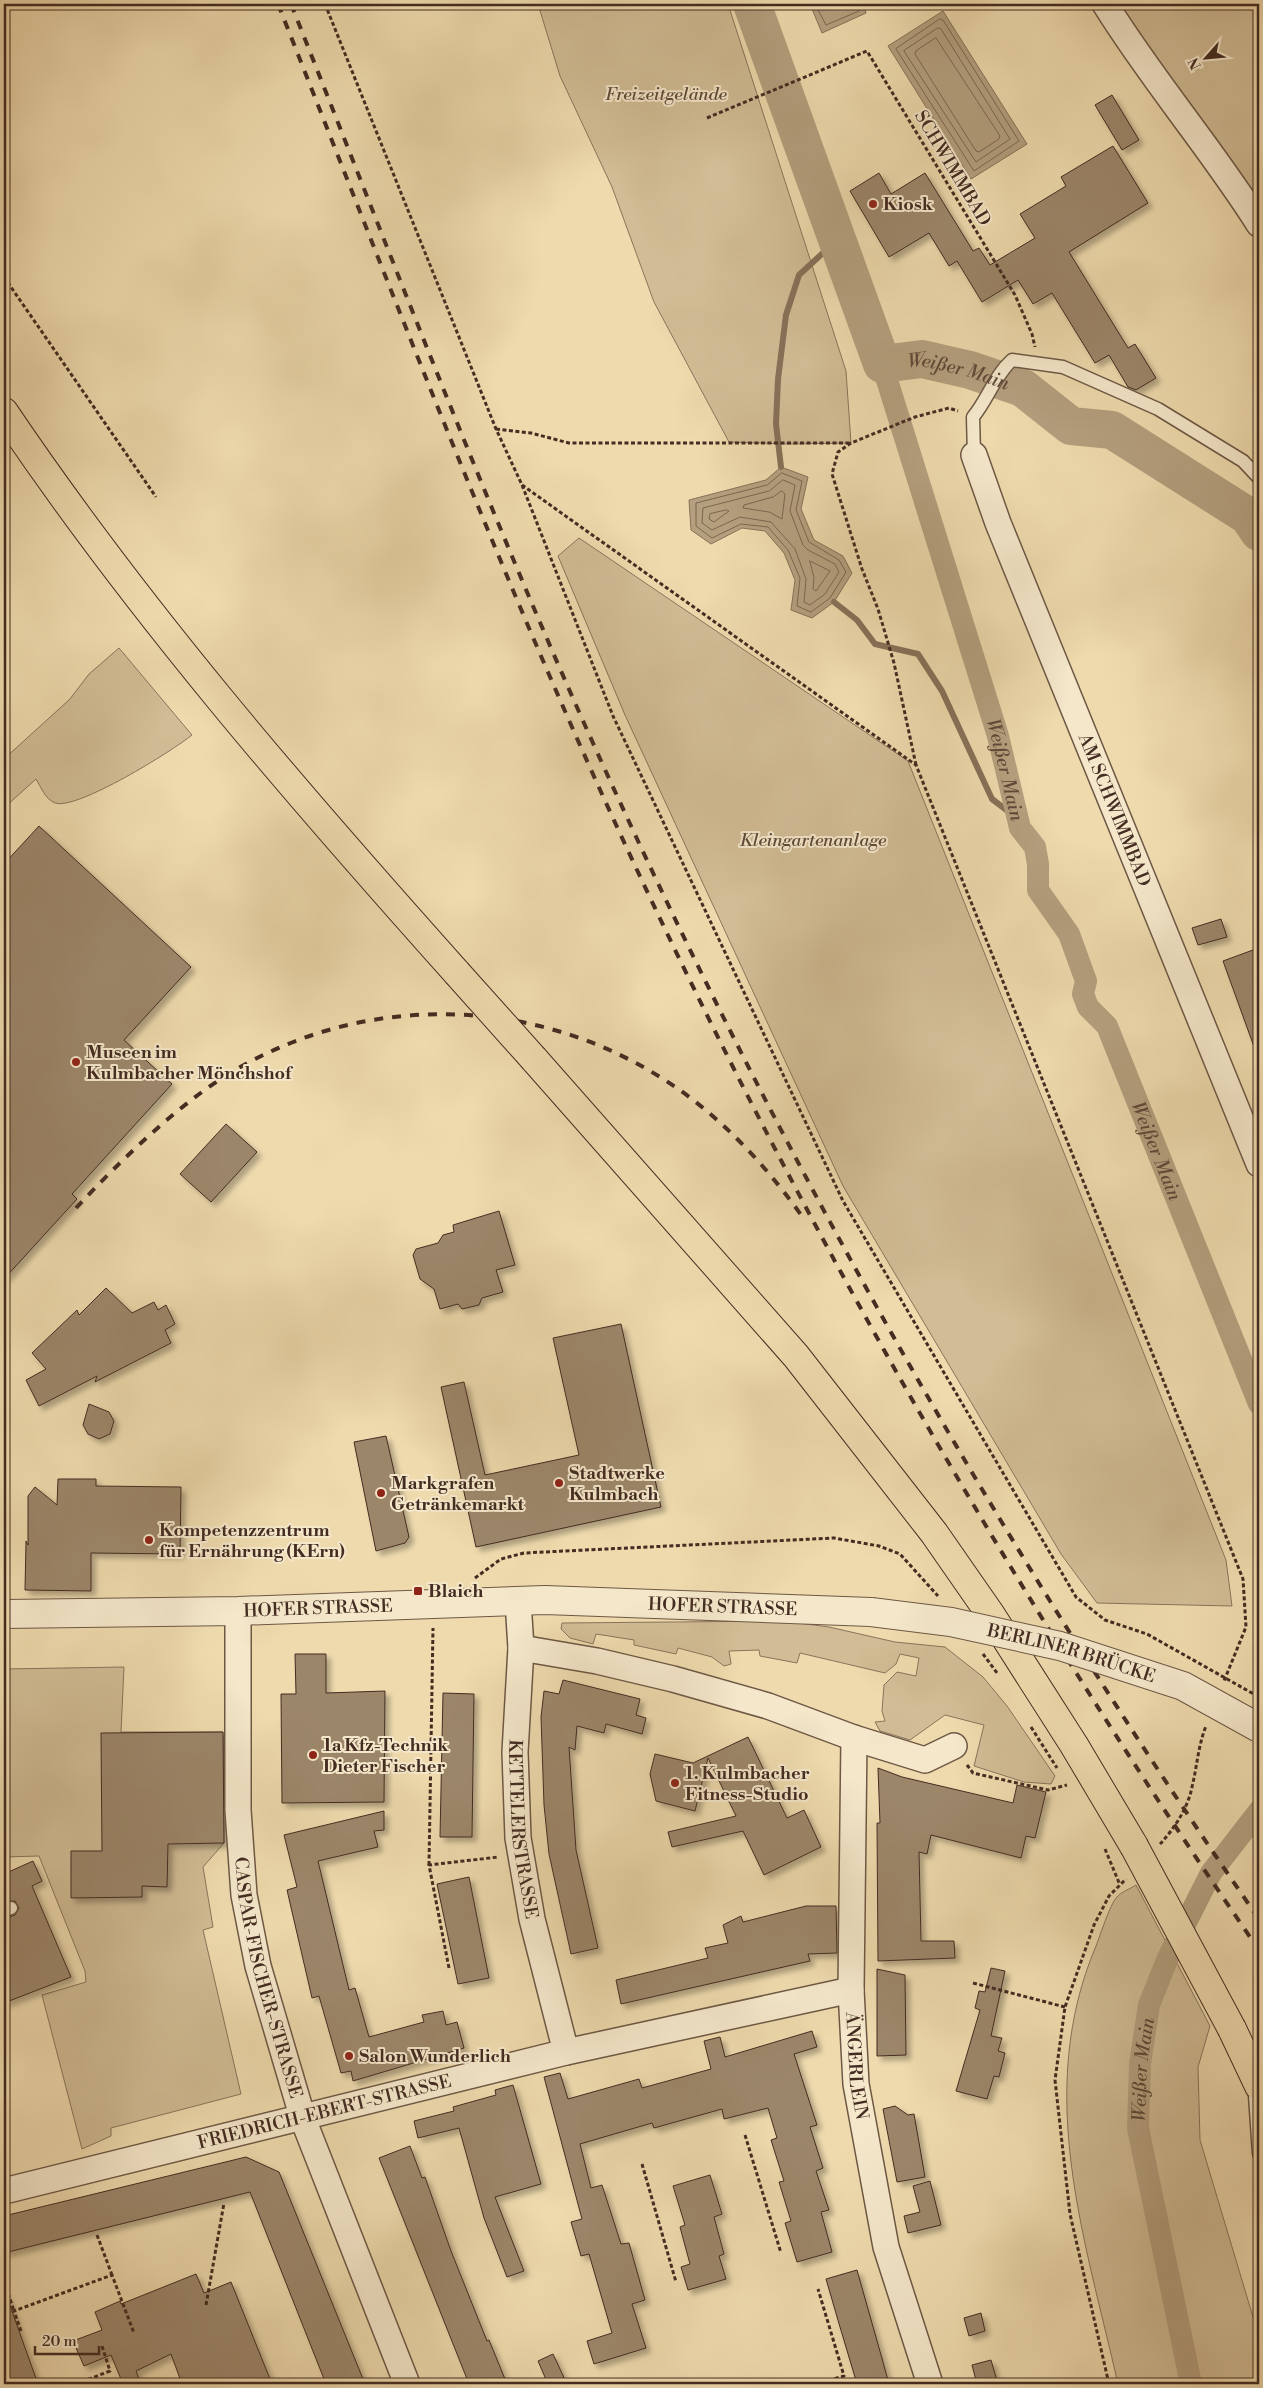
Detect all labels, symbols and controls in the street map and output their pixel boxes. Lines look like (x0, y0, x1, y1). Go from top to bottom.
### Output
north arrow (1180, 32, 1230, 82)
text: N (1185, 54, 1206, 72)
park label: Freizeitgelände (605, 83, 728, 106)
street label: SCHWIMMBAD (909, 106, 996, 230)
place label: Kiosk (883, 193, 934, 216)
marker: Kiosk (867, 198, 879, 210)
water label: Weißer Main (906, 347, 1013, 396)
water label: Weißer Main (980, 715, 1029, 824)
street label: AM SCHWIMMBAD (1073, 730, 1156, 890)
park label: Kleingartenanlage (740, 829, 887, 852)
place label: Museen im Kulmbacher Mönchshof (86, 1041, 294, 1085)
marker: Museen im Kulmbacher Mönchshof (70, 1056, 82, 1068)
water label: Weißer Main (1125, 1098, 1187, 1204)
place label: Stadtwerke Kulmbach (569, 1462, 665, 1506)
place label: Markgrafen Getränkemarkt (391, 1472, 525, 1516)
marker: Stadtwerke Kulmbach (553, 1477, 565, 1489)
marker: Markgrafen Getränkemarkt (375, 1487, 387, 1499)
place label: Kompetenzzentrum für Ernährung (KErn) (159, 1519, 345, 1563)
marker: Kompetenzzentrum für Ernährung (KErn) (143, 1534, 155, 1546)
place label: Blaich (428, 1580, 483, 1603)
marker: Blaich (412, 1585, 424, 1597)
street label: HOFER STRASSE (647, 1593, 798, 1621)
street label: HOFER STRASSE (243, 1594, 393, 1623)
street label: BERLINER BRÜCKE (984, 1619, 1158, 1688)
place label: 1a Kfz-Technik Dieter Fischer (323, 1734, 449, 1778)
street label: KETTELERSTRASSE (503, 1739, 543, 1921)
marker: 1a Kfz-Technik Dieter Fischer (307, 1749, 319, 1761)
place label: 1. Kulmbacher Fitness-Studio (685, 1762, 810, 1806)
marker: 1. Kulmbacher Fitness-Studio (669, 1777, 681, 1789)
street label: CASPAR-FISCHER-STRASSE (229, 1856, 307, 2101)
street label: ÄNGERLEIN (840, 2010, 873, 2122)
water label: Weißer Main (1127, 2016, 1160, 2122)
place label: Salon Wunderlich (359, 2045, 511, 2068)
marker: Salon Wunderlich (343, 2050, 355, 2062)
street label: FRIEDRICH-EBERT-STRASSE (195, 2070, 454, 2155)
scale bar (35, 2323, 99, 2355)
text: 20 m (42, 2332, 77, 2351)

